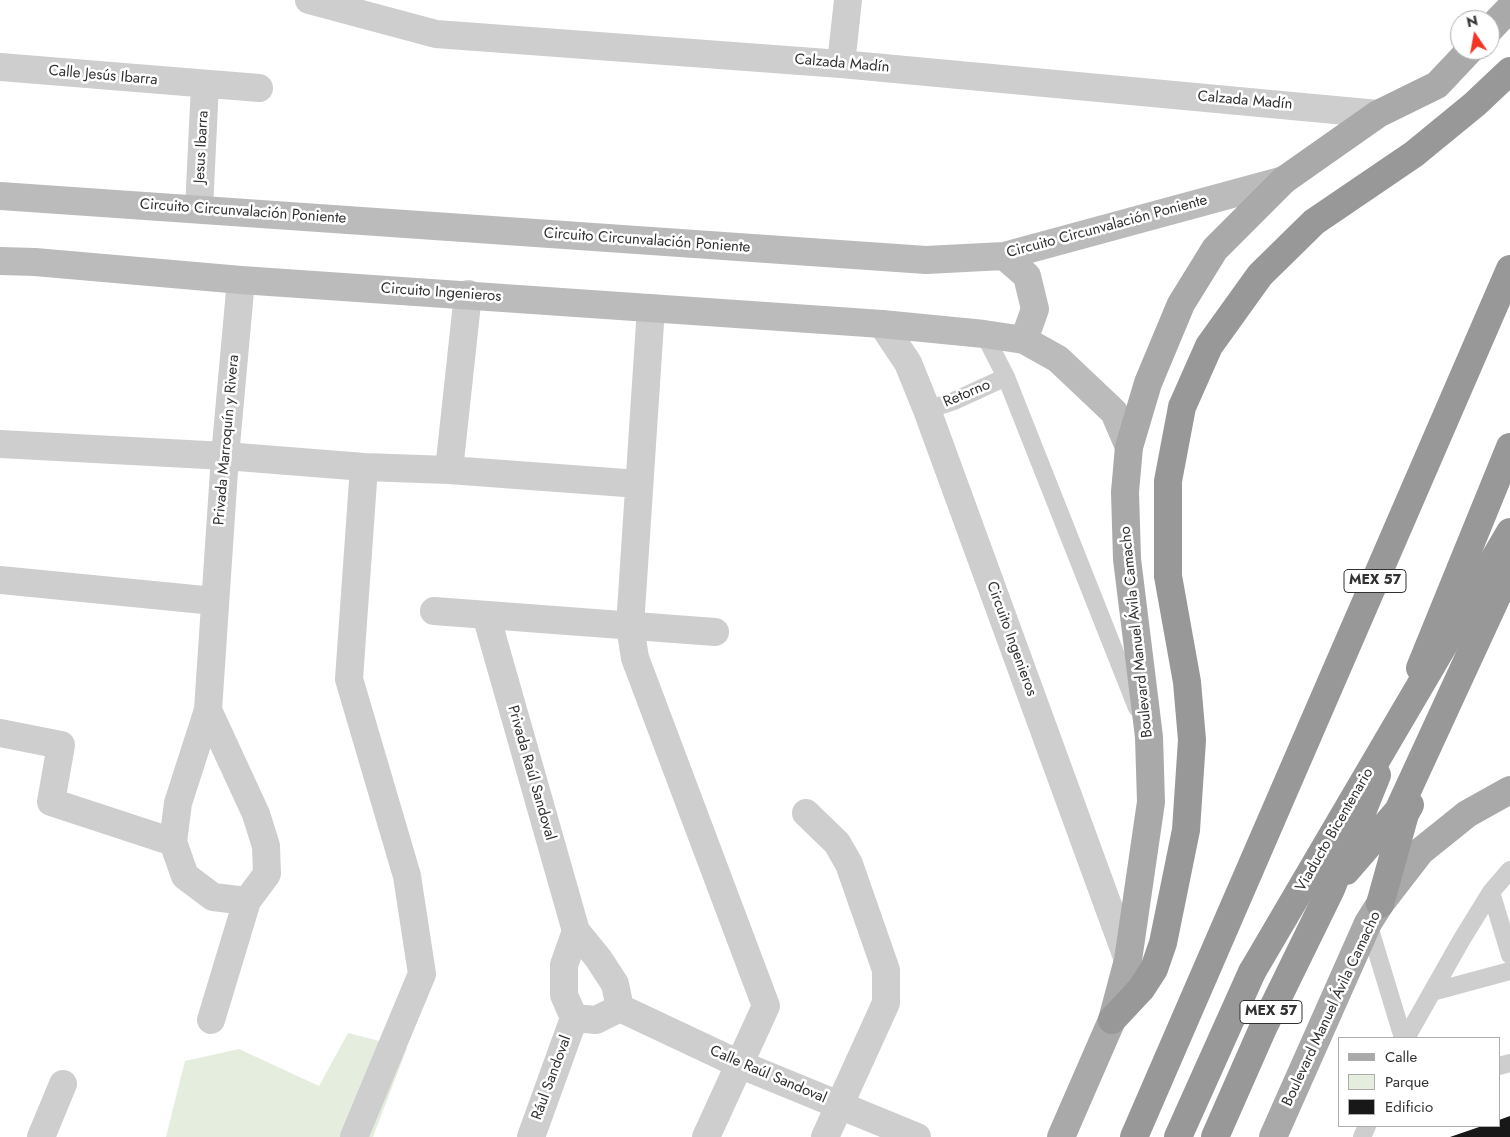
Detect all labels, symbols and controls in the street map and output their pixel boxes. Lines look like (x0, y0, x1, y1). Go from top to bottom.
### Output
north arrow (1450, 10, 1500, 60)
text: N (1465, 10, 1480, 32)
street label: Calzada Madín (794, 51, 890, 77)
street label: Calle Jesús Ibarra (48, 62, 158, 90)
street label: Calzada Madín (1197, 88, 1293, 114)
street label: Jesus Ibarra (191, 110, 213, 184)
street label: Circuito Circunvalación Poniente (1005, 192, 1209, 262)
street label: Circuito Circunvalación Poniente (139, 196, 347, 228)
street label: Circuito Circunvalación Poniente (543, 225, 751, 257)
street label: Circuito Ingenieros (380, 280, 502, 306)
street label: Privada Marroquín y Rivera (211, 354, 243, 526)
street label: Retorno (941, 376, 993, 412)
street label: Boulevard Manuel Ávila Camacho (1117, 525, 1157, 739)
road number: MEX 57 (1344, 570, 1406, 592)
street label: Circuito Ingenieros (982, 579, 1040, 699)
street label: Privada Raúl Sandoval (503, 703, 559, 843)
street label: Viaducto Bicentenario (1292, 765, 1378, 895)
street label: Boulevard Manuel Ávila Camacho (1279, 909, 1385, 1109)
road number: MEX 57 (1240, 1000, 1302, 1024)
street label: Rául Sandoval (528, 1033, 576, 1123)
legend (1338, 1037, 1500, 1127)
street label: Calle Raúl Sandoval (707, 1042, 829, 1108)
text: Calle (1385, 1046, 1417, 1068)
text: Parque (1385, 1071, 1429, 1093)
text: Edificio (1385, 1096, 1433, 1118)

